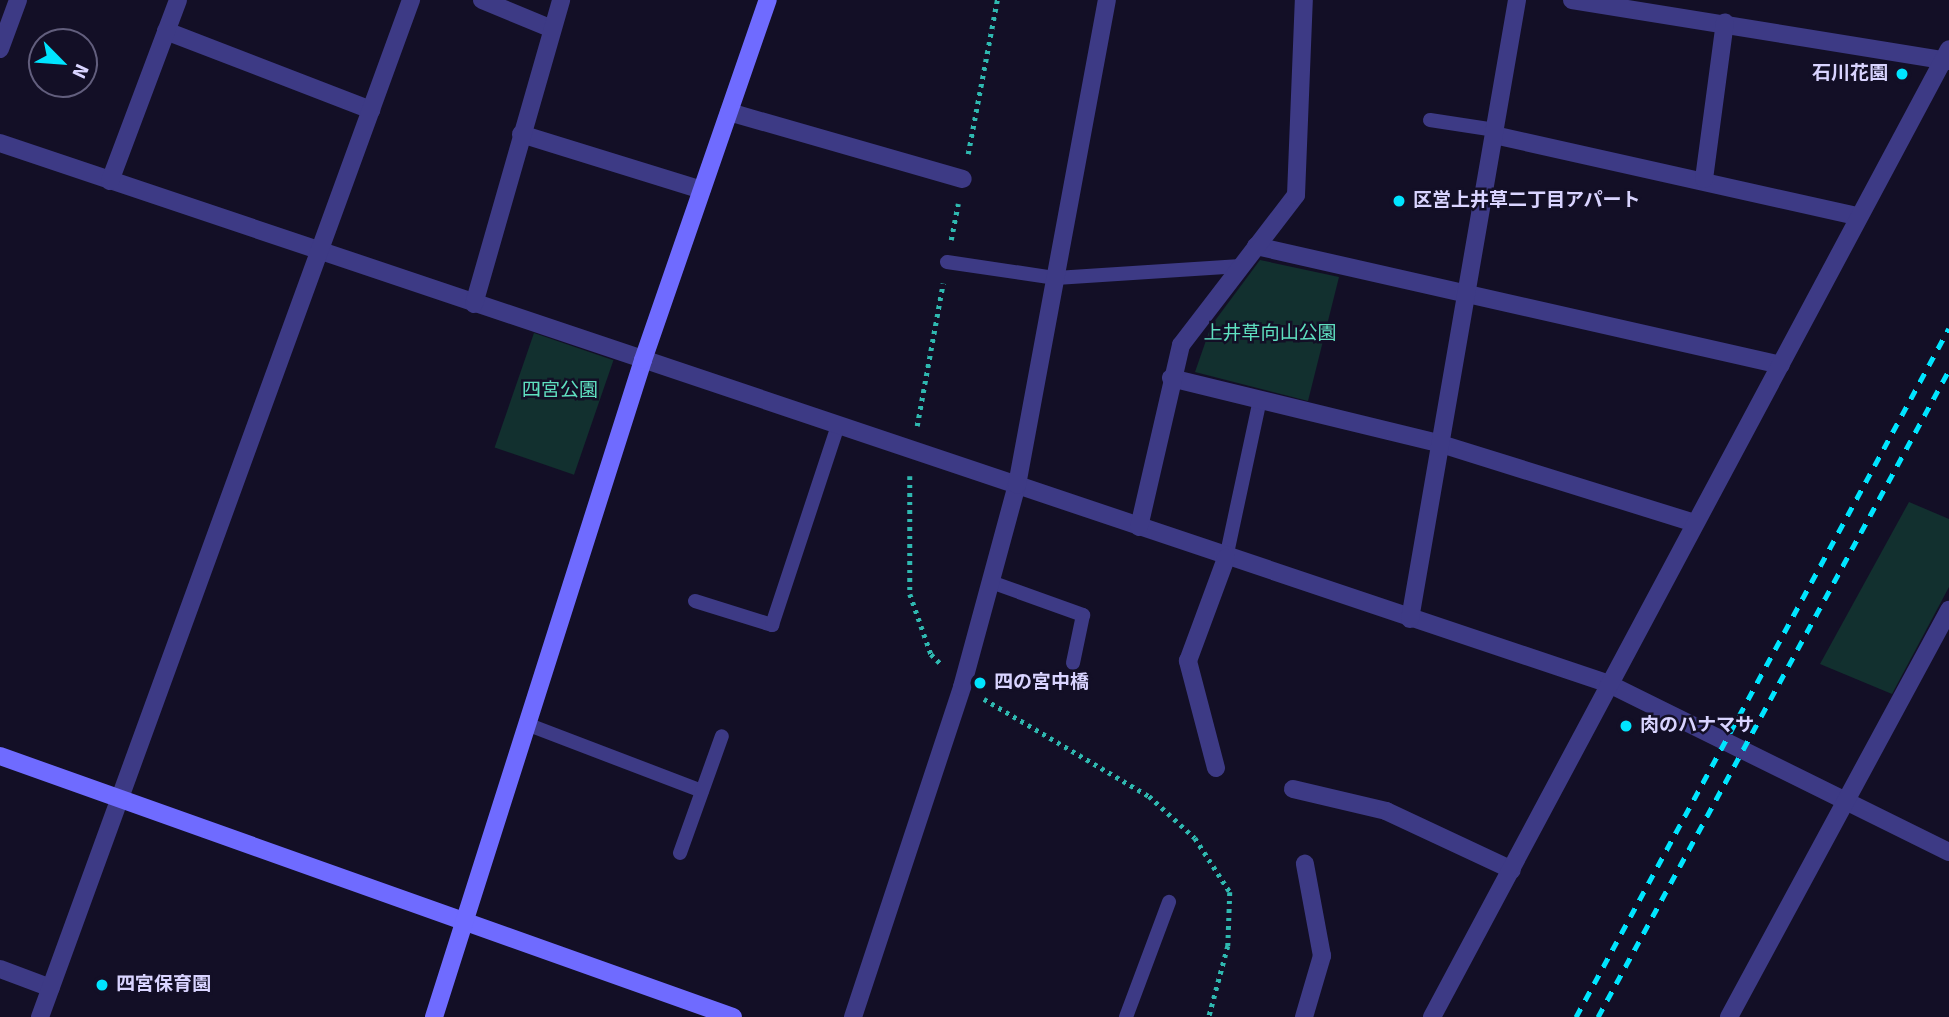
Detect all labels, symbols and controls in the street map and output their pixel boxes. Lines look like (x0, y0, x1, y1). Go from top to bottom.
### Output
north arrow (28, 28, 98, 98)
text: N (67, 60, 94, 82)
place label: 石川花園 (1812, 63, 1888, 85)
marker: 石川花園 (1894, 66, 1910, 82)
place label: 区営上井草二丁目アパート (1413, 190, 1641, 212)
marker: 区営上井草二丁目アパート (1391, 193, 1407, 209)
park label: 上井草向山公園 (1204, 323, 1336, 345)
park label: 四宮公園 (522, 380, 598, 402)
place label: 四の宮中橋 (994, 672, 1089, 694)
marker: 四の宮中橋 (972, 675, 988, 691)
place label: 肉のハナマサ (1640, 715, 1754, 737)
marker: 肉のハナマサ (1618, 718, 1634, 734)
place label: 四宮保育園 (116, 974, 211, 996)
marker: 四宮保育園 (94, 977, 110, 993)

